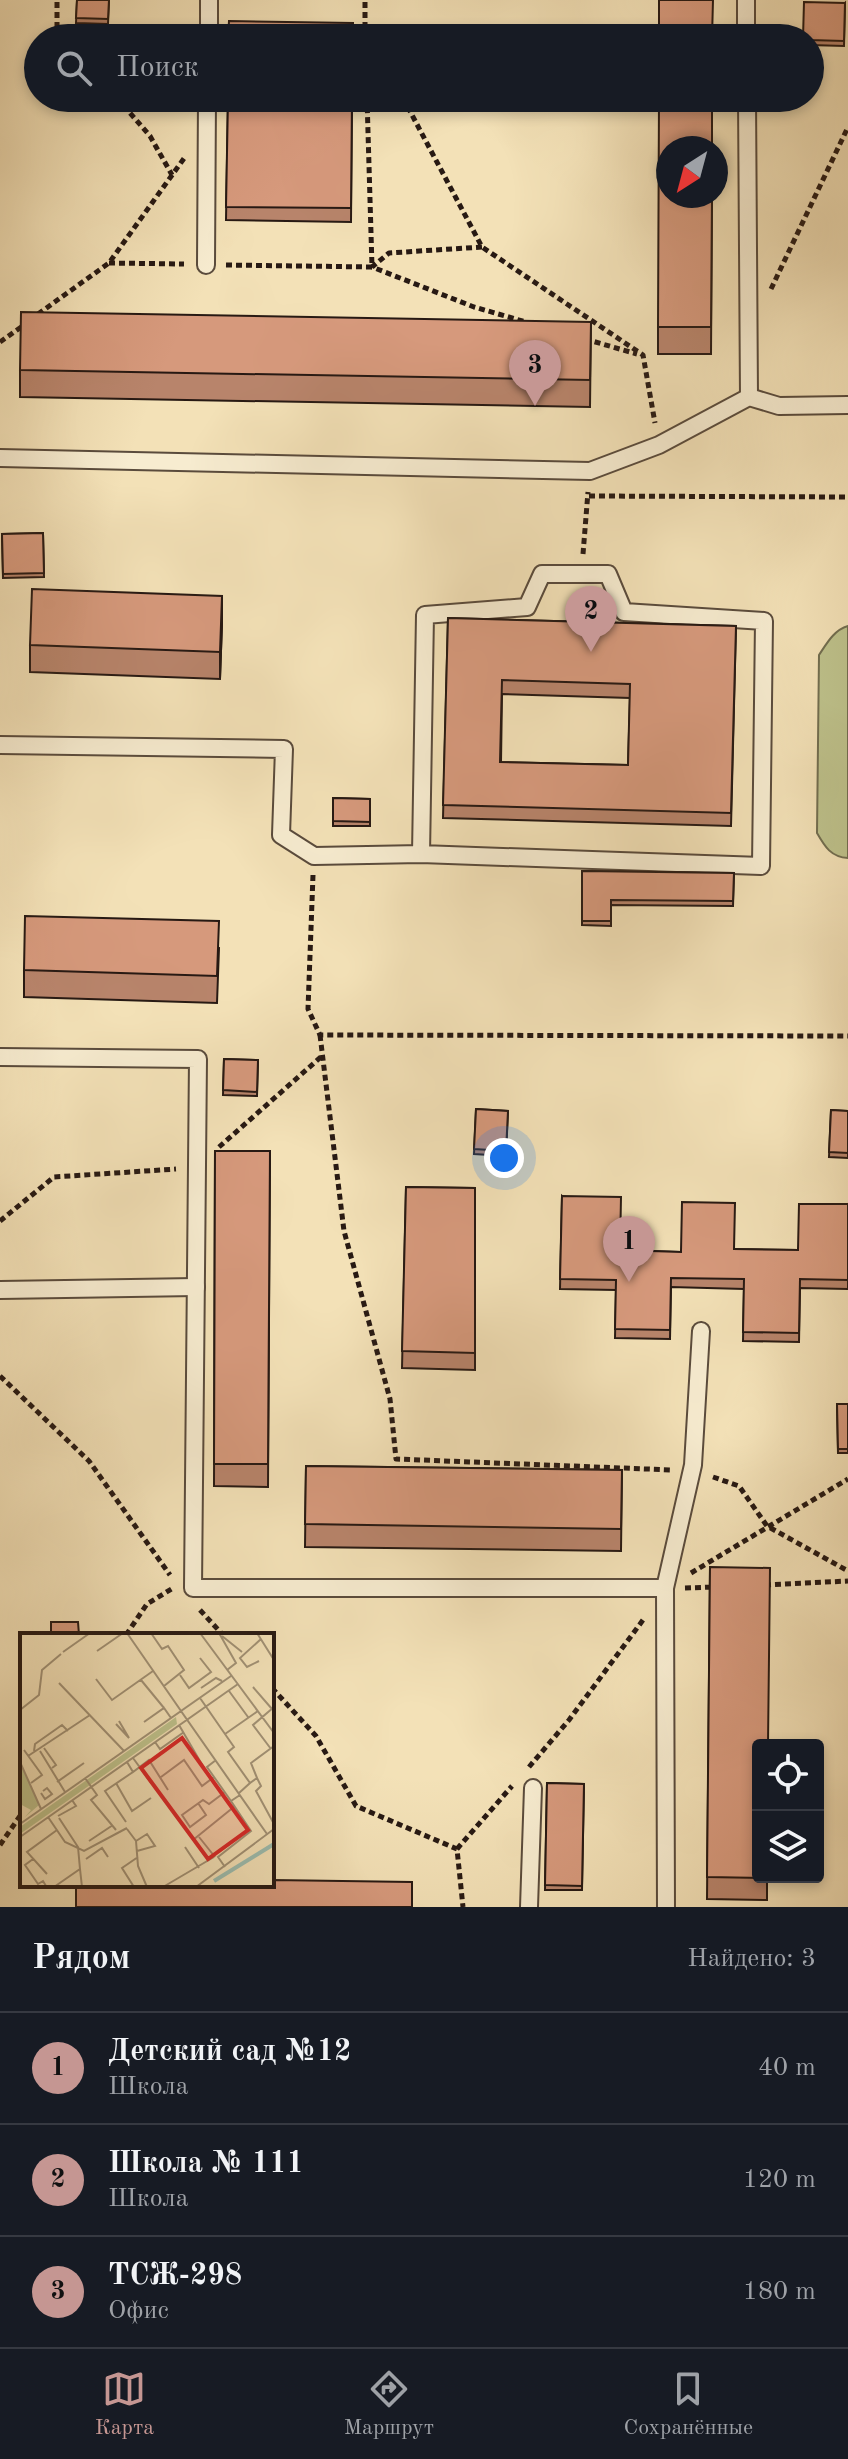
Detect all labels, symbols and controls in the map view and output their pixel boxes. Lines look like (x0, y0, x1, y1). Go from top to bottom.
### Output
search box (24, 24, 824, 112)
icon: search (52, 46, 96, 90)
text: Поиск (116, 53, 199, 83)
north arrow (656, 136, 728, 208)
pin: 3 (509, 340, 561, 406)
pin: 2 (565, 586, 617, 652)
your location (484, 1138, 524, 1178)
pin: 1 (603, 1216, 655, 1282)
inset map (20, 1633, 274, 1887)
map controls (752, 1739, 824, 1883)
button: locate (752, 1739, 824, 1811)
button: layers (752, 1811, 824, 1883)
text: Рядом (32, 1942, 131, 1976)
text: Найдено: 3 (687, 1946, 816, 1972)
text: Детский сад №12 (108, 2037, 351, 2067)
text: 1 (50, 2055, 66, 2081)
text: 40 m (758, 2055, 816, 2081)
text: Школа (108, 2074, 189, 2100)
text: Школа № 111 (108, 2149, 304, 2179)
text: 2 (50, 2167, 66, 2193)
text: 120 m (743, 2167, 816, 2193)
text: Школа (108, 2186, 189, 2212)
text: ТСЖ-298 (108, 2261, 242, 2291)
text: 3 (50, 2279, 66, 2305)
text: 180 m (743, 2279, 816, 2305)
text: Офис (108, 2298, 169, 2324)
tab: Карта (95, 2367, 154, 2442)
tab: Маршрут (344, 2367, 434, 2442)
tab: Сохранённые (623, 2367, 753, 2442)

